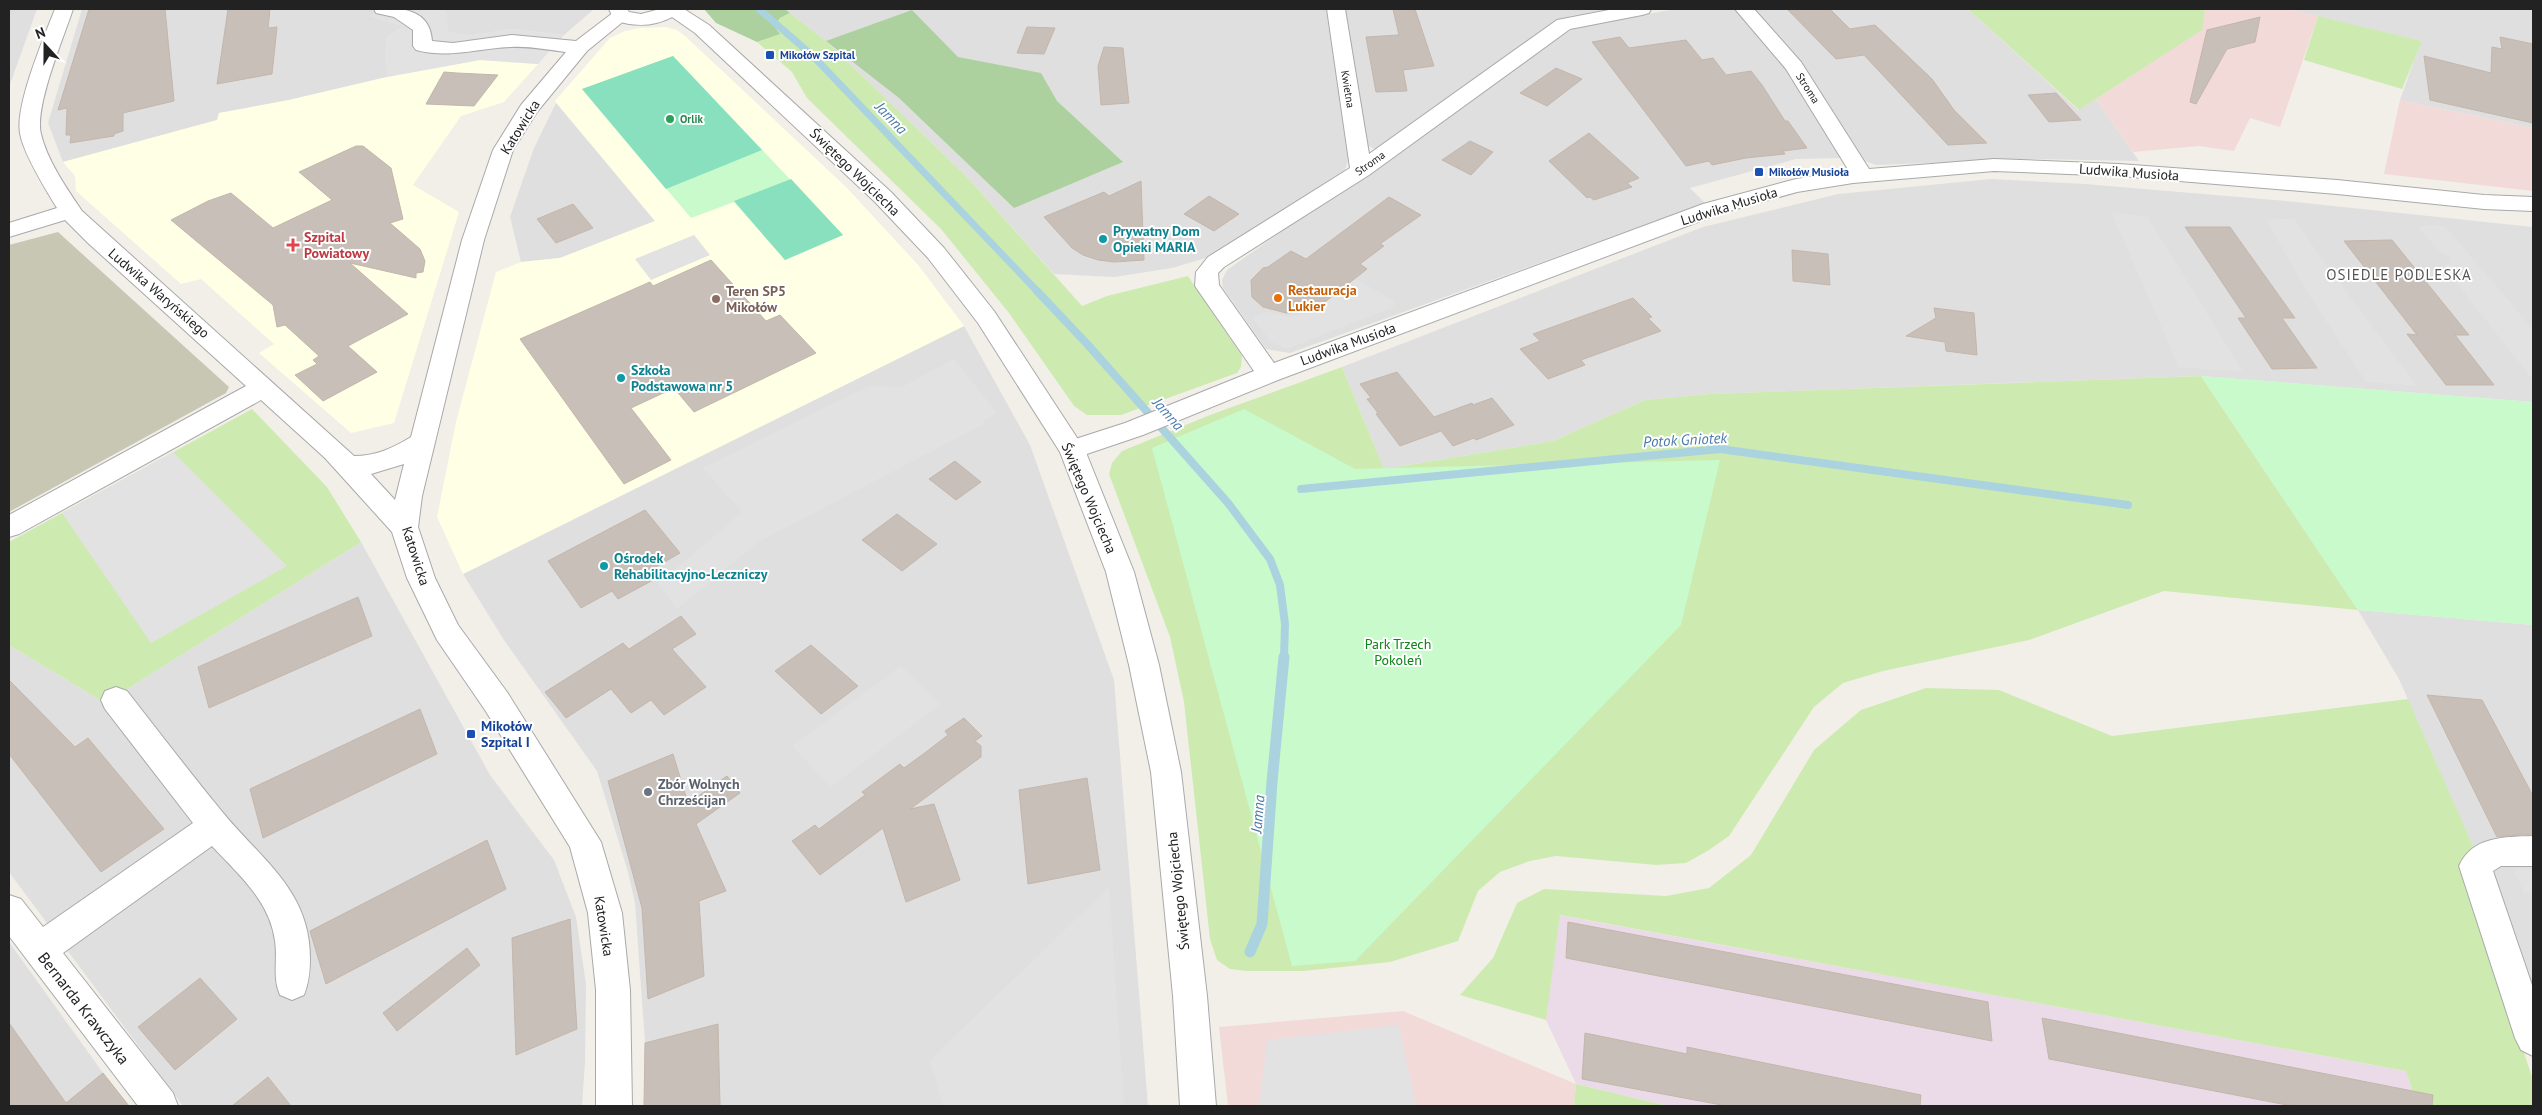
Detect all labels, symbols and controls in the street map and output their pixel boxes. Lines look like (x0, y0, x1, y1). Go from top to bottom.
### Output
north arrow (20, 20, 70, 70)
text: N (33, 23, 48, 43)
place label: Mikołów Szpital (780, 48, 856, 62)
marker: Mikołów Szpital (764, 49, 776, 61)
street label: Kwietna (1338, 69, 1358, 109)
street label: Stroma (1793, 70, 1823, 106)
street label: Katowicka (496, 96, 544, 158)
water label: Jamna (871, 97, 912, 138)
place label: Orlik (680, 112, 703, 126)
marker: Orlik (664, 113, 676, 125)
street label: Świętego Wojciecha (806, 124, 904, 220)
street label: Stroma (1352, 148, 1388, 178)
street label: Ludwika Musioła (2078, 160, 2180, 184)
place label: Mikołów Musioła (1769, 165, 1849, 179)
marker: Mikołów Musioła (1753, 166, 1765, 178)
street label: Ludwika Musioła (1678, 183, 1780, 229)
place label: Prywatny Dom Opieki MARIA (1113, 222, 1200, 256)
place label: Szpital Powiatowy (304, 228, 369, 262)
marker: Prywatny Dom Opieki MARIA (1097, 233, 1109, 245)
marker: Szpital Powiatowy (286, 238, 300, 252)
street label: Ludwika Waryńskiego (105, 244, 213, 342)
district label: OSIEDLE PODLESKA (2326, 265, 2472, 284)
place label: Restauracja Lukier (1288, 281, 1357, 315)
place label: Teren SP5 Mikołów (726, 282, 786, 316)
marker: Restauracja Lukier (1272, 292, 1284, 304)
marker: Teren SP5 Mikołów (710, 293, 722, 305)
street label: Ludwika Musioła (1298, 318, 1398, 370)
place label: Szkoła Podstawowa nr 5 (631, 361, 733, 395)
marker: Szkoła Podstawowa nr 5 (615, 372, 627, 384)
water label: Jamna (1148, 392, 1188, 435)
water label: Potok Gniotek (1642, 428, 1729, 451)
street label: Świętego Wojciecha (1058, 440, 1121, 556)
street label: Katowicka (398, 524, 434, 588)
place label: Ośrodek Rehabilitacyjno-Leczniczy (614, 549, 768, 583)
marker: Ośrodek Rehabilitacyjno-Leczniczy (598, 560, 610, 572)
park label: Park Trzech Pokoleń (1365, 635, 1431, 669)
place label: Mikołów Szpital I (481, 717, 533, 751)
marker: Mikołów Szpital I (465, 728, 477, 740)
place label: Zbór Wolnych Chrześcijan (658, 775, 740, 809)
marker: Zbór Wolnych Chrześcijan (642, 786, 654, 798)
water label: Jamna (1246, 793, 1269, 835)
street label: Świętego Wojciecha (1163, 831, 1193, 951)
street label: Katowicka (590, 894, 618, 958)
street label: Bernarda Krawczyka (34, 948, 134, 1068)

